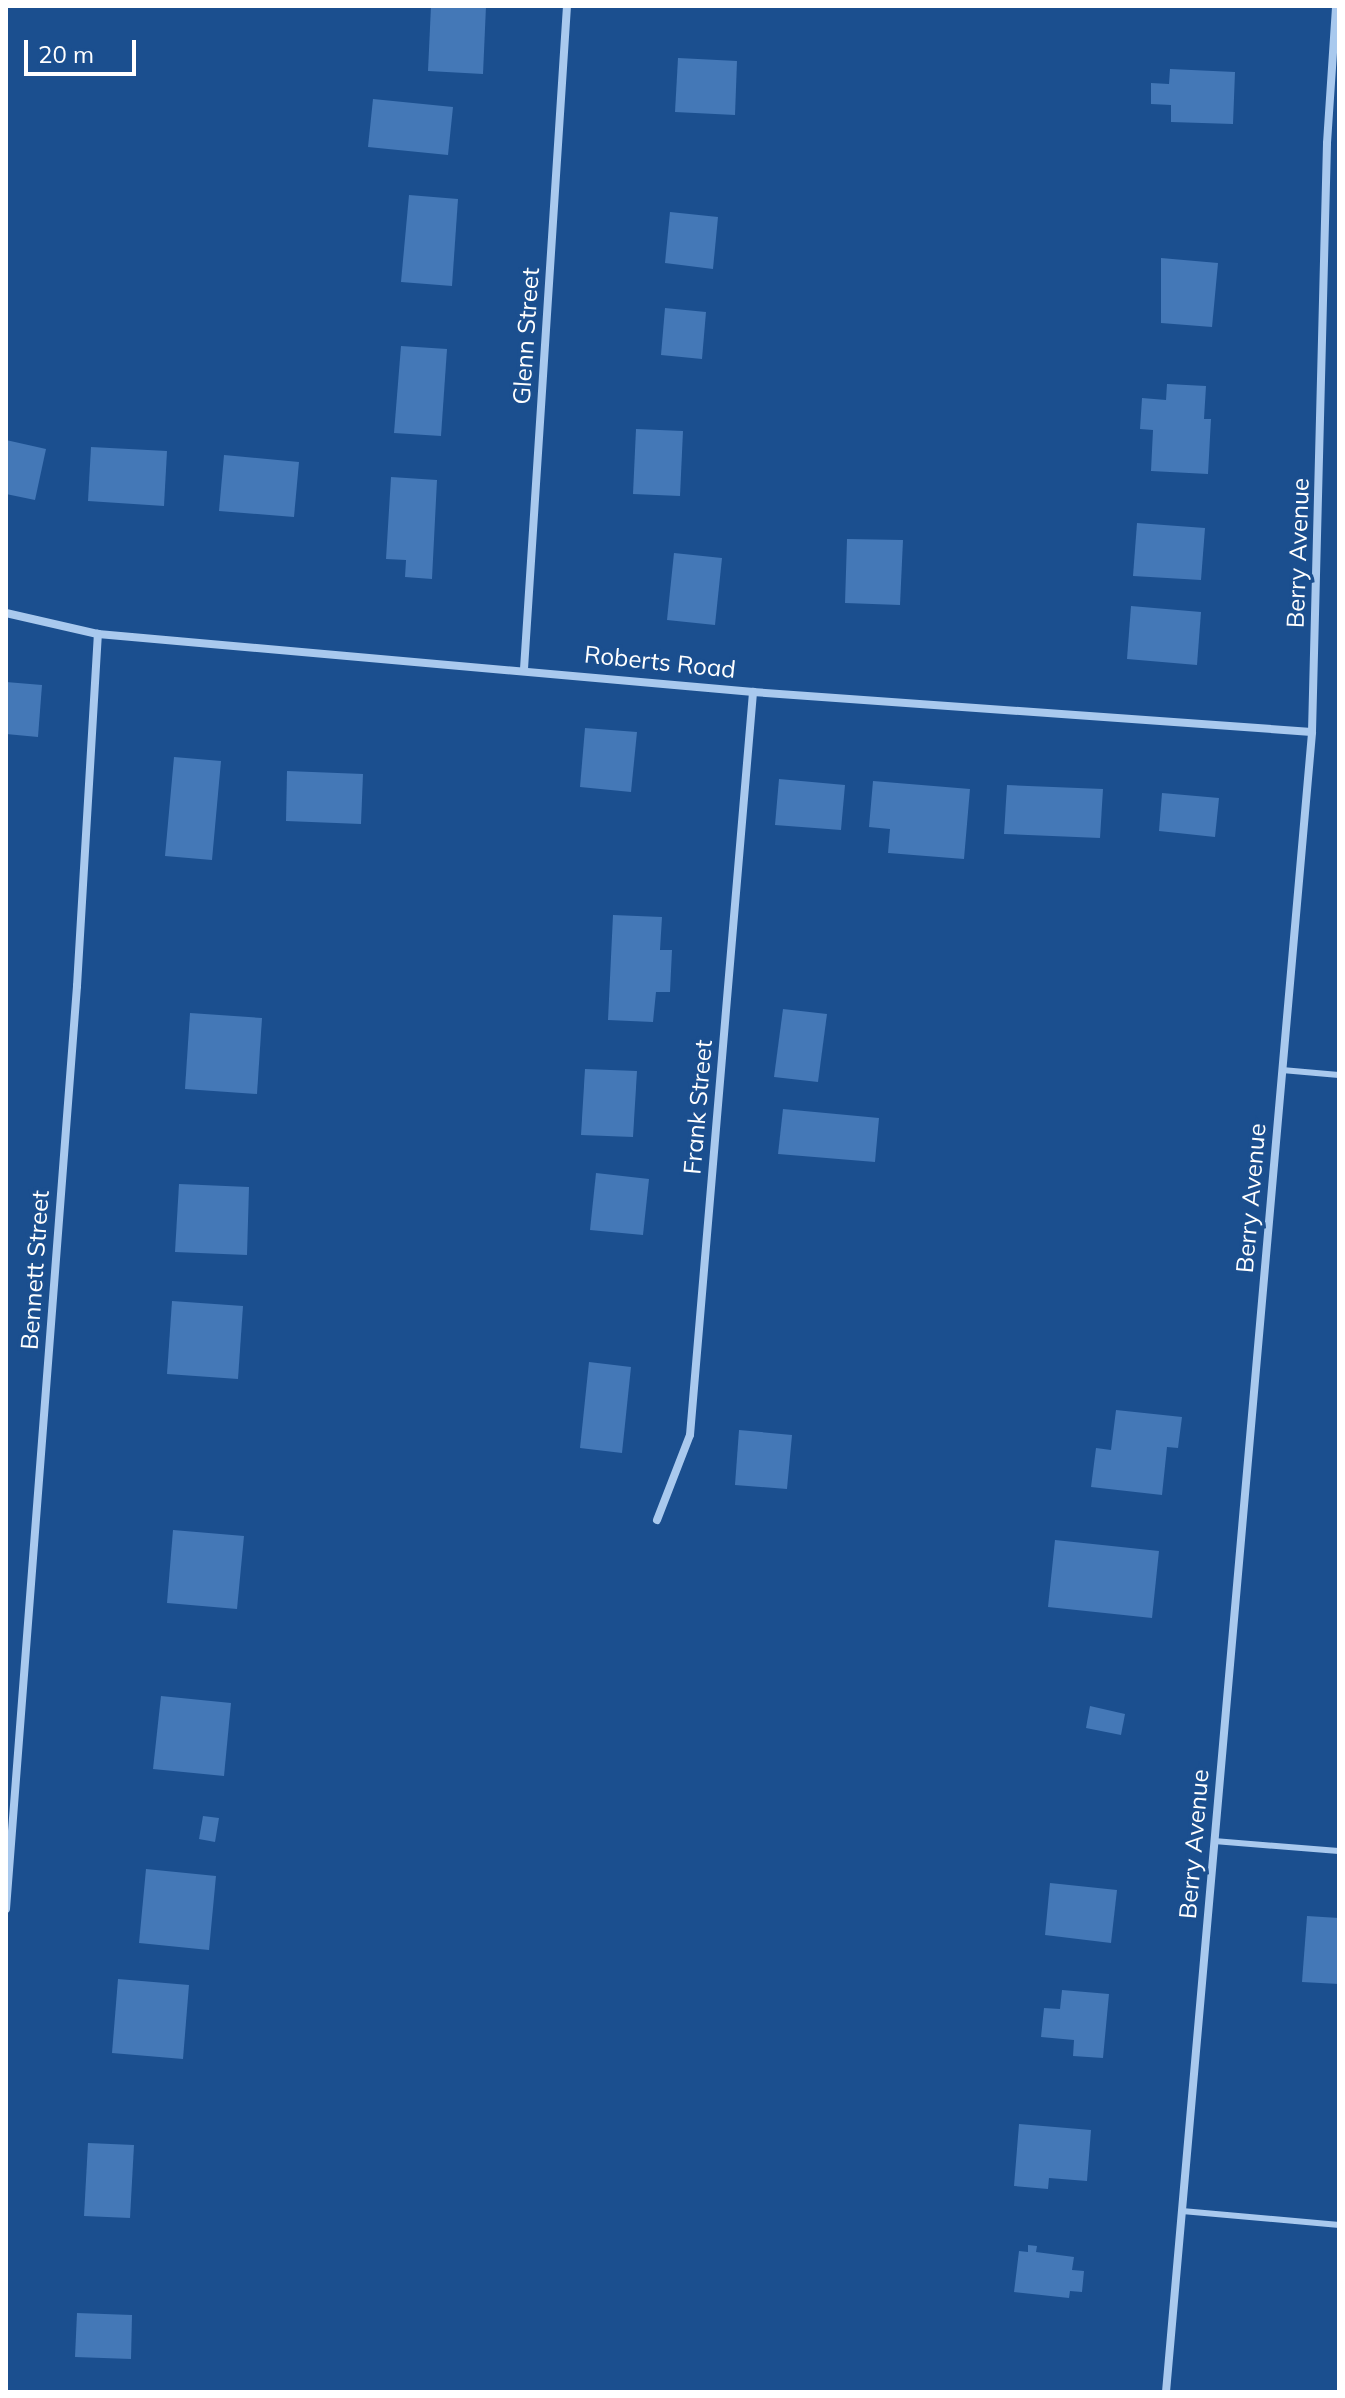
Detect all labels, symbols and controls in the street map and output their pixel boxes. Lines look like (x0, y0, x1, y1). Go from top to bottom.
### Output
scale bar (28, 24, 140, 74)
text: 20 m (38, 39, 94, 69)
street label: Glenn Street (507, 267, 545, 405)
street label: Berry Avenue (1281, 477, 1315, 629)
street label: Roberts Road (583, 640, 737, 684)
street label: Frank Street (678, 1038, 718, 1176)
street label: Berry Avenue (1230, 1122, 1272, 1274)
street label: Bennett Street (15, 1189, 55, 1351)
street label: Berry Avenue (1173, 1768, 1215, 1920)

